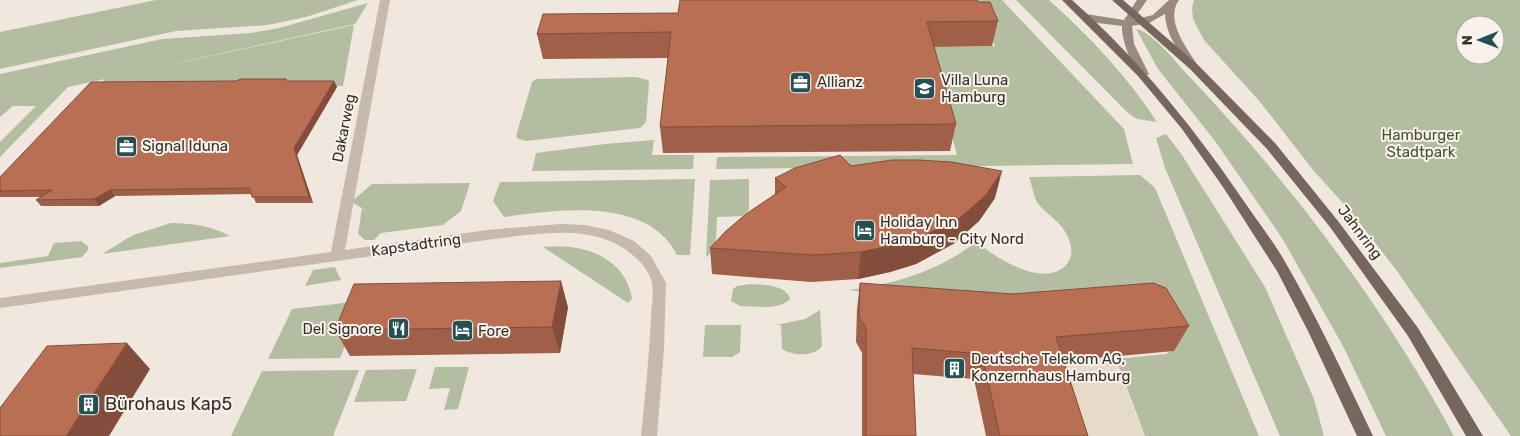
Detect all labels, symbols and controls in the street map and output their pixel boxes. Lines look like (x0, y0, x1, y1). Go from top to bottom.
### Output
north arrow (1455, 15, 1505, 65)
text: N (1459, 35, 1476, 45)
office icon: Allianz (789, 70, 813, 94)
place label: Villa Luna Hamburg (941, 71, 1008, 106)
place label: Allianz (817, 73, 863, 91)
school or university icon: Villa Luna Hamburg (913, 77, 937, 101)
street label: Dakarweg (329, 92, 359, 164)
park label: Hamburger Stadtpark (1382, 126, 1461, 161)
office icon: Signal Iduna (114, 134, 138, 158)
place label: Signal Iduna (142, 137, 228, 155)
street label: Jahnring (1334, 201, 1386, 263)
place label: Holiday Inn Hamburg - City Nord (880, 213, 1024, 248)
hotel icon: Holiday Inn Hamburg - City Nord (852, 219, 876, 243)
street label: Kapstadtring (370, 230, 462, 260)
restaurant icon: Del Signore (386, 317, 410, 341)
hotel icon: Fore (450, 319, 474, 343)
place label: Del Signore (302, 320, 382, 338)
place label: Fore (478, 322, 509, 340)
place label: Deutsche Telekom AG, Konzernhaus Hamburg (971, 350, 1131, 385)
building icon: Deutsche Telekom AG, Konzernhaus Hamburg (943, 356, 967, 380)
building icon: Bürohaus Kap5 (77, 392, 101, 416)
place label: Bürohaus Kap5 (105, 393, 232, 415)

